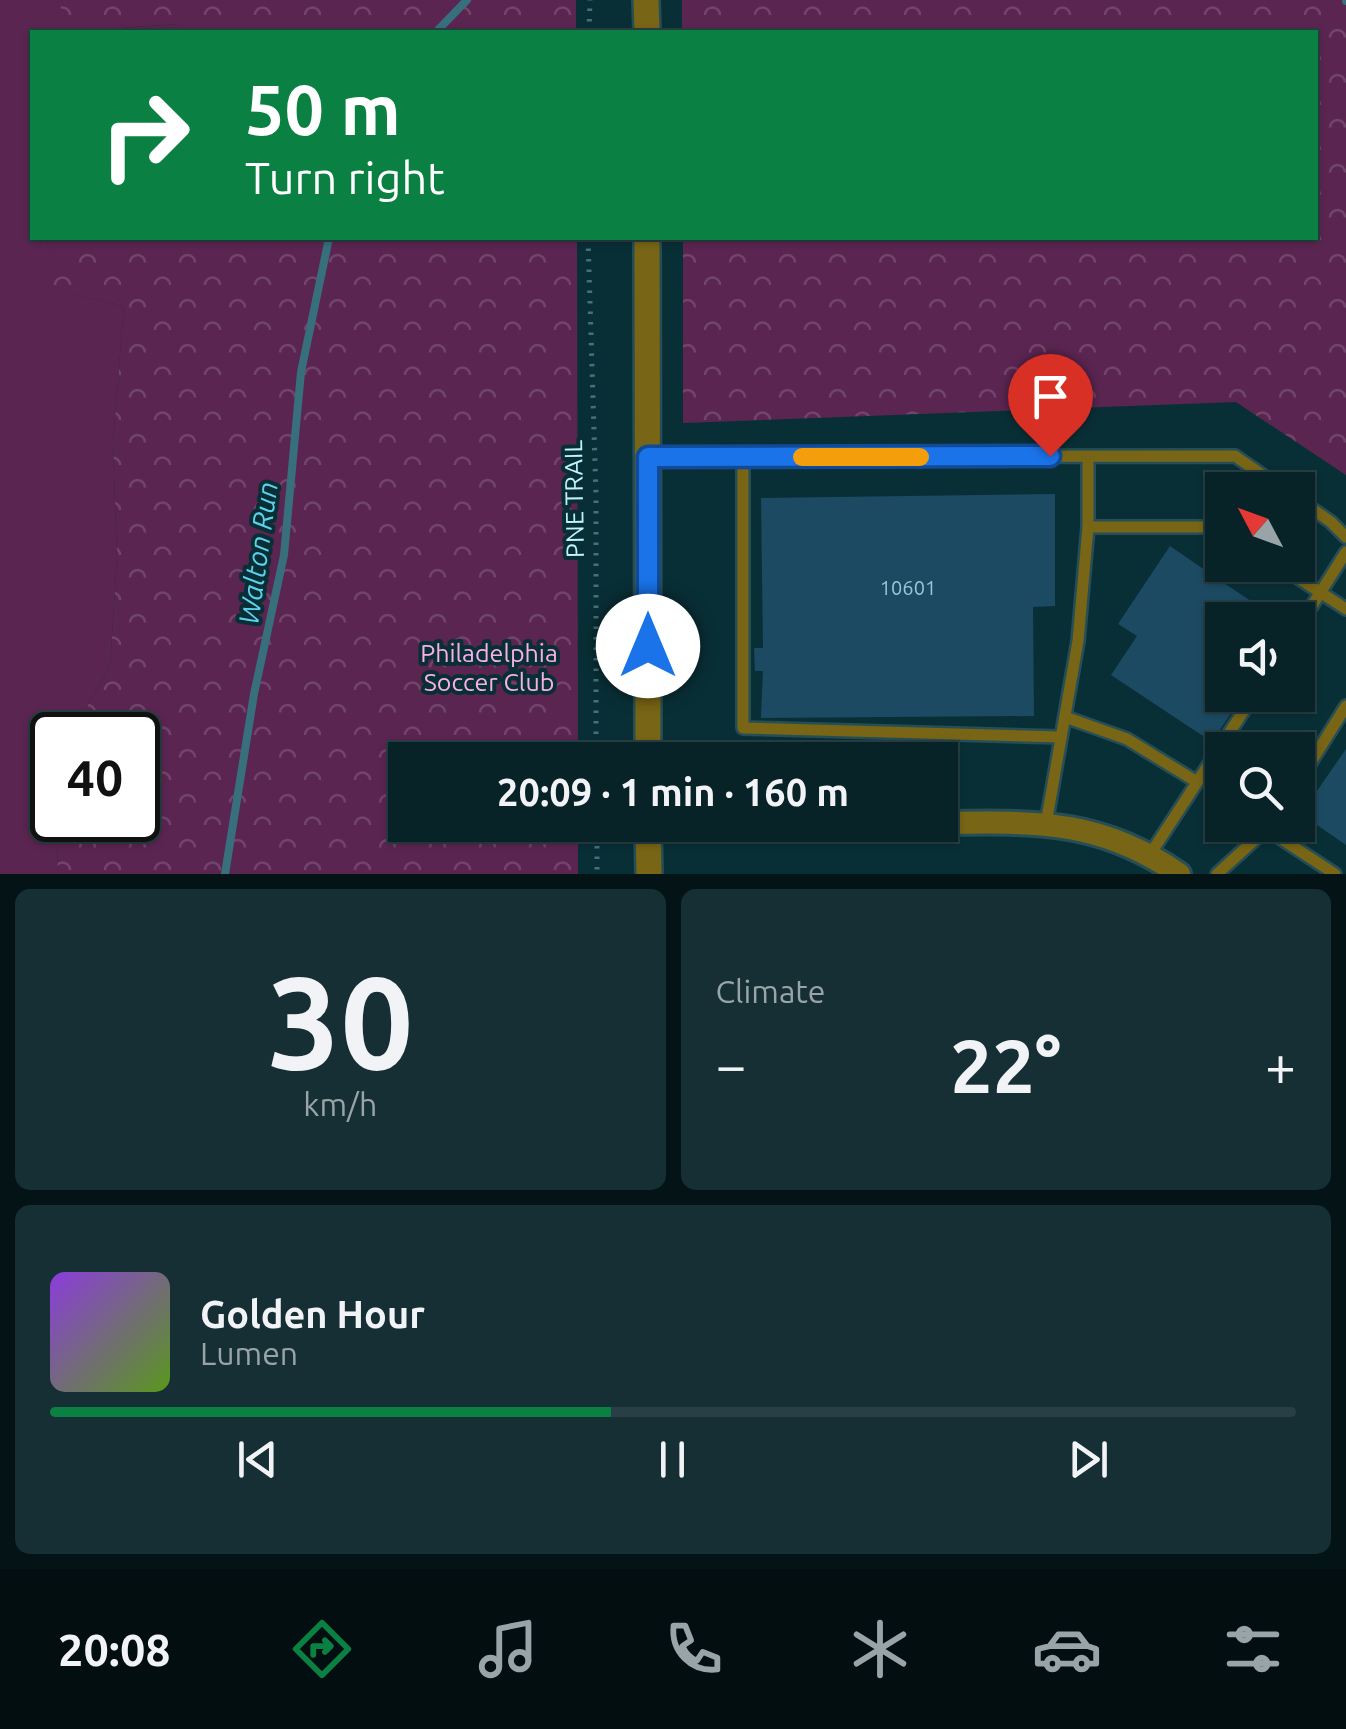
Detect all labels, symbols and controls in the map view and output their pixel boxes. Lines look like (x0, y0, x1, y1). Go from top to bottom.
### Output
icon: right (80, 70, 210, 200)
text: 50 m (245, 70, 401, 148)
text: Turn right (245, 152, 445, 203)
pin (1008, 354, 1093, 457)
icon: arrive (1023, 369, 1078, 424)
street label: PNE TRAIL (559, 439, 589, 558)
north arrow (1205, 472, 1315, 582)
map controls (1205, 472, 1315, 842)
water label: Walton Run (232, 480, 283, 626)
house number: 10601 (880, 576, 936, 599)
position arrow (596, 594, 700, 698)
button: sound (1205, 602, 1315, 712)
park label: Philadelphia Soccer Club (420, 639, 558, 696)
speed limit sign: 40 (30, 712, 160, 842)
button: search (1205, 732, 1315, 842)
text: 20:09 · 1 min · 160 m (497, 771, 849, 813)
text: 30 (267, 948, 414, 1094)
text: Climate (716, 973, 826, 1009)
text: 22° (950, 1023, 1061, 1107)
text: − (716, 1034, 747, 1095)
text: + (1265, 1034, 1296, 1095)
text: km/h (303, 1086, 377, 1122)
text: Golden Hour (200, 1293, 425, 1335)
text: Lumen (200, 1335, 298, 1371)
icon: previous (230, 1432, 285, 1487)
icon: pause (645, 1432, 700, 1487)
icon: next (1061, 1432, 1116, 1487)
icon: directions (287, 1614, 357, 1684)
icon: music (473, 1614, 543, 1684)
icon: phone (659, 1614, 729, 1684)
icon: climate (845, 1614, 915, 1684)
icon: car (1032, 1614, 1102, 1684)
icon: filters (1218, 1614, 1288, 1684)
text: 20:08 (58, 1624, 171, 1675)

